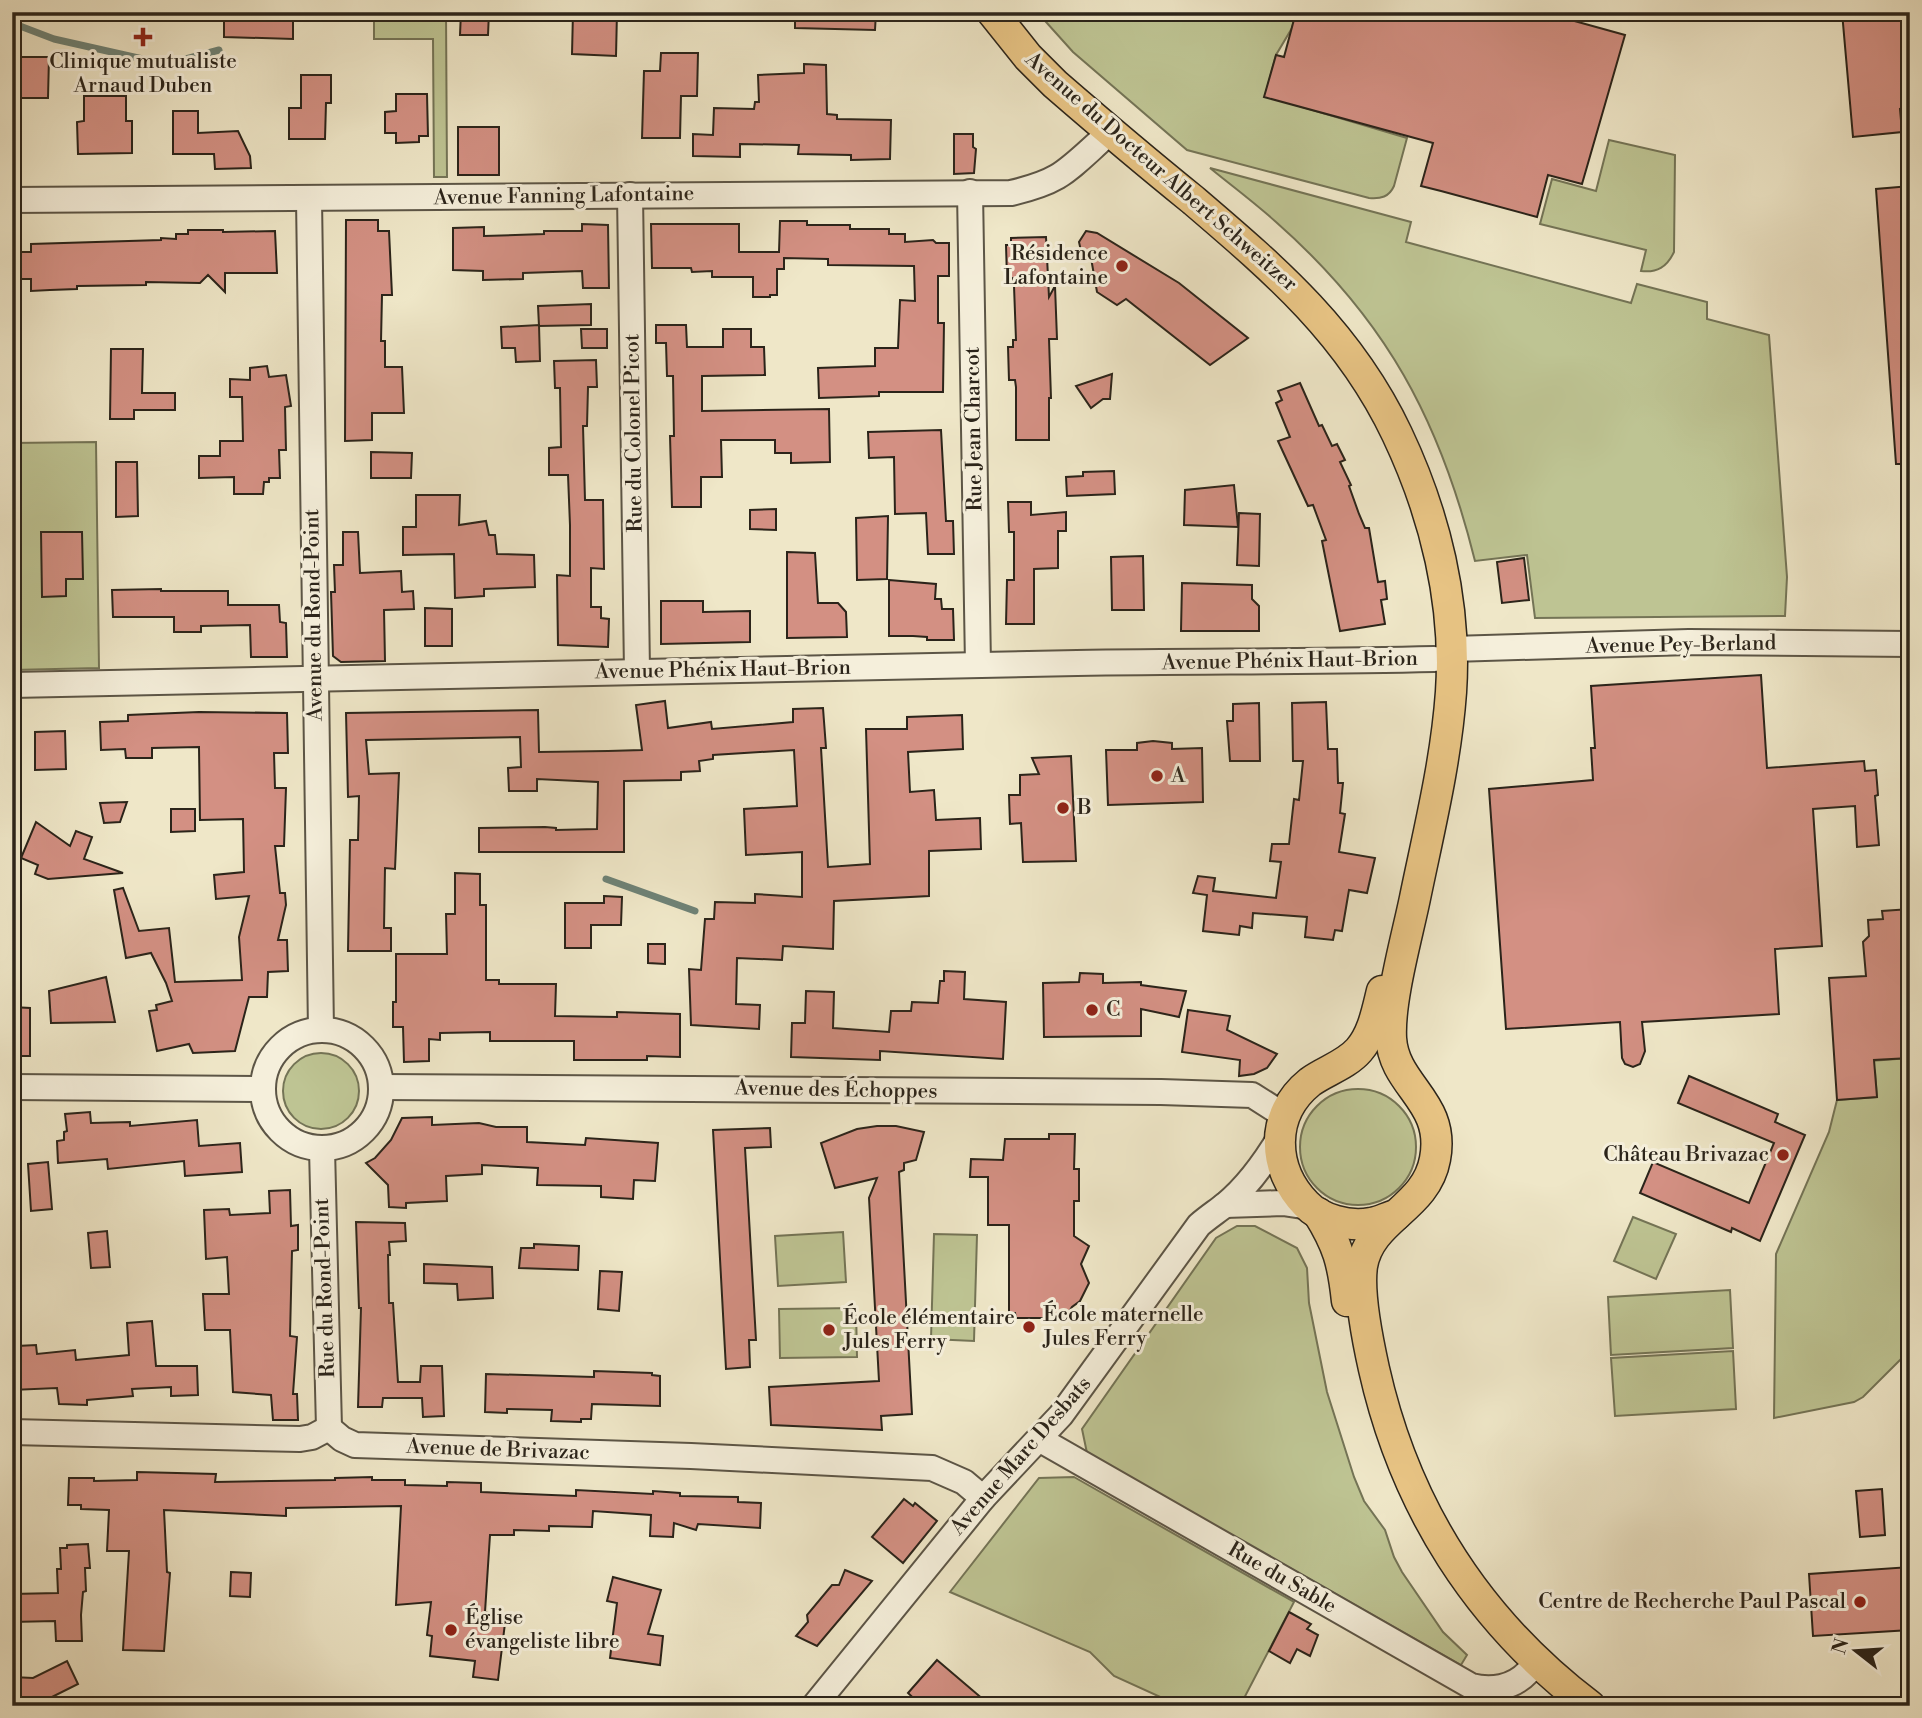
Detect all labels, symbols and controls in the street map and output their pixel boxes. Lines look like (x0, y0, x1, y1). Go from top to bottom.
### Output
marker: Clinique mutualiste Arnaud Duben (133, 27, 153, 47)
street label: Avenue du Docteur Albert Schweitzer (1019, 46, 1302, 297)
place label: Clinique mutualiste Arnaud Duben (49, 49, 237, 99)
street label: Avenue Fanning Lafontaine (432, 181, 695, 211)
place label: Résidence Lafontaine (1004, 241, 1108, 291)
marker: Résidence Lafontaine (1114, 258, 1130, 274)
street label: Rue du Colonel Picot (619, 333, 649, 532)
street label: Rue Jean Charcot (960, 346, 988, 511)
street label: Avenue du Rond-Point (299, 508, 329, 722)
street label: Avenue Pey-Berland (1584, 630, 1777, 660)
street label: Avenue Phénix Haut-Brion (1161, 646, 1419, 676)
street label: Avenue Phénix Haut-Brion (594, 655, 852, 685)
place label: A (1170, 763, 1186, 789)
marker: A (1149, 768, 1165, 784)
place label: B (1076, 795, 1092, 821)
marker: B (1055, 800, 1071, 816)
place label: C (1106, 997, 1120, 1023)
marker: C (1084, 1002, 1100, 1018)
street label: Avenue des Échoppes (733, 1073, 938, 1105)
place label: Château Brivazac (1603, 1142, 1769, 1168)
marker: Château Brivazac (1775, 1147, 1791, 1163)
street label: Rue du Rond-Point (309, 1197, 341, 1378)
place label: École maternelle Jules Ferry (1042, 1300, 1204, 1352)
place label: École élémentaire Jules Ferry (842, 1303, 1015, 1355)
marker: École maternelle Jules Ferry (1021, 1319, 1037, 1335)
marker: École élémentaire Jules Ferry (821, 1322, 837, 1338)
street label: Avenue Marc Desbats (944, 1371, 1097, 1541)
street label: Avenue de Brivazac (405, 1434, 590, 1466)
street label: Rue du Sable (1223, 1536, 1341, 1620)
place label: Centre de Recherche Paul Pascal (1538, 1589, 1846, 1615)
marker: Centre de Recherche Paul Pascal (1852, 1594, 1868, 1610)
place label: Église évangeliste libre (465, 1603, 620, 1655)
north arrow (1820, 1616, 1890, 1686)
marker: Église évangeliste libre (443, 1622, 459, 1638)
text: N (1827, 1636, 1854, 1657)

